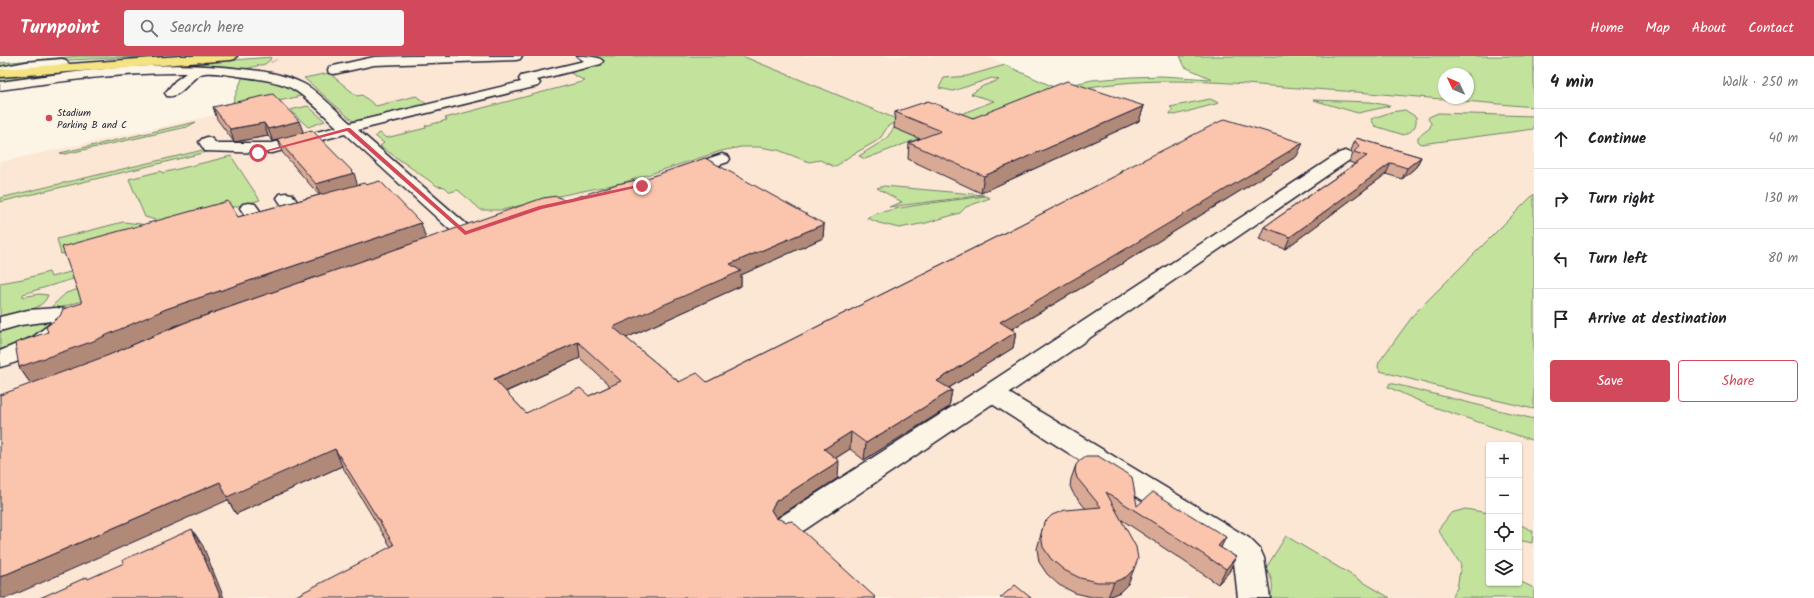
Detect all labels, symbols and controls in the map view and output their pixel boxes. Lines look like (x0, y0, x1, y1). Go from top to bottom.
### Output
search box (124, 10, 404, 46)
text: Turnpoint (20, 13, 100, 43)
text: Search here (170, 16, 244, 40)
icon: search (138, 17, 160, 39)
text: Home (1590, 17, 1624, 39)
text: Map (1646, 17, 1670, 39)
text: About (1692, 17, 1726, 39)
text: Contact (1748, 17, 1794, 39)
north arrow (1438, 68, 1474, 104)
text: 4 min (1550, 69, 1594, 96)
text: Walk · 250 m (1722, 72, 1798, 93)
place label: Stadium Parking B and C (57, 105, 127, 133)
marker: Stadium Parking B and C (44, 113, 54, 123)
text: Continue (1588, 127, 1646, 151)
icon: ahead (1550, 128, 1572, 150)
text: 40 m (1769, 128, 1798, 149)
route start (249, 144, 267, 162)
route end (633, 177, 651, 195)
text: Turn right (1588, 187, 1655, 211)
icon: right (1550, 188, 1572, 210)
text: 130 m (1764, 188, 1798, 209)
text: Turn left (1588, 247, 1648, 271)
icon: left (1550, 248, 1572, 270)
text: 80 m (1768, 248, 1798, 269)
text: Arrive at destination (1588, 307, 1727, 331)
icon: arrive (1550, 308, 1572, 330)
button: Save (1550, 360, 1670, 402)
button: Share (1678, 360, 1798, 402)
map controls (1486, 442, 1522, 586)
button: + (1486, 442, 1522, 478)
button: − (1486, 478, 1522, 514)
button: locate (1486, 514, 1522, 550)
button: layers (1486, 550, 1522, 586)

